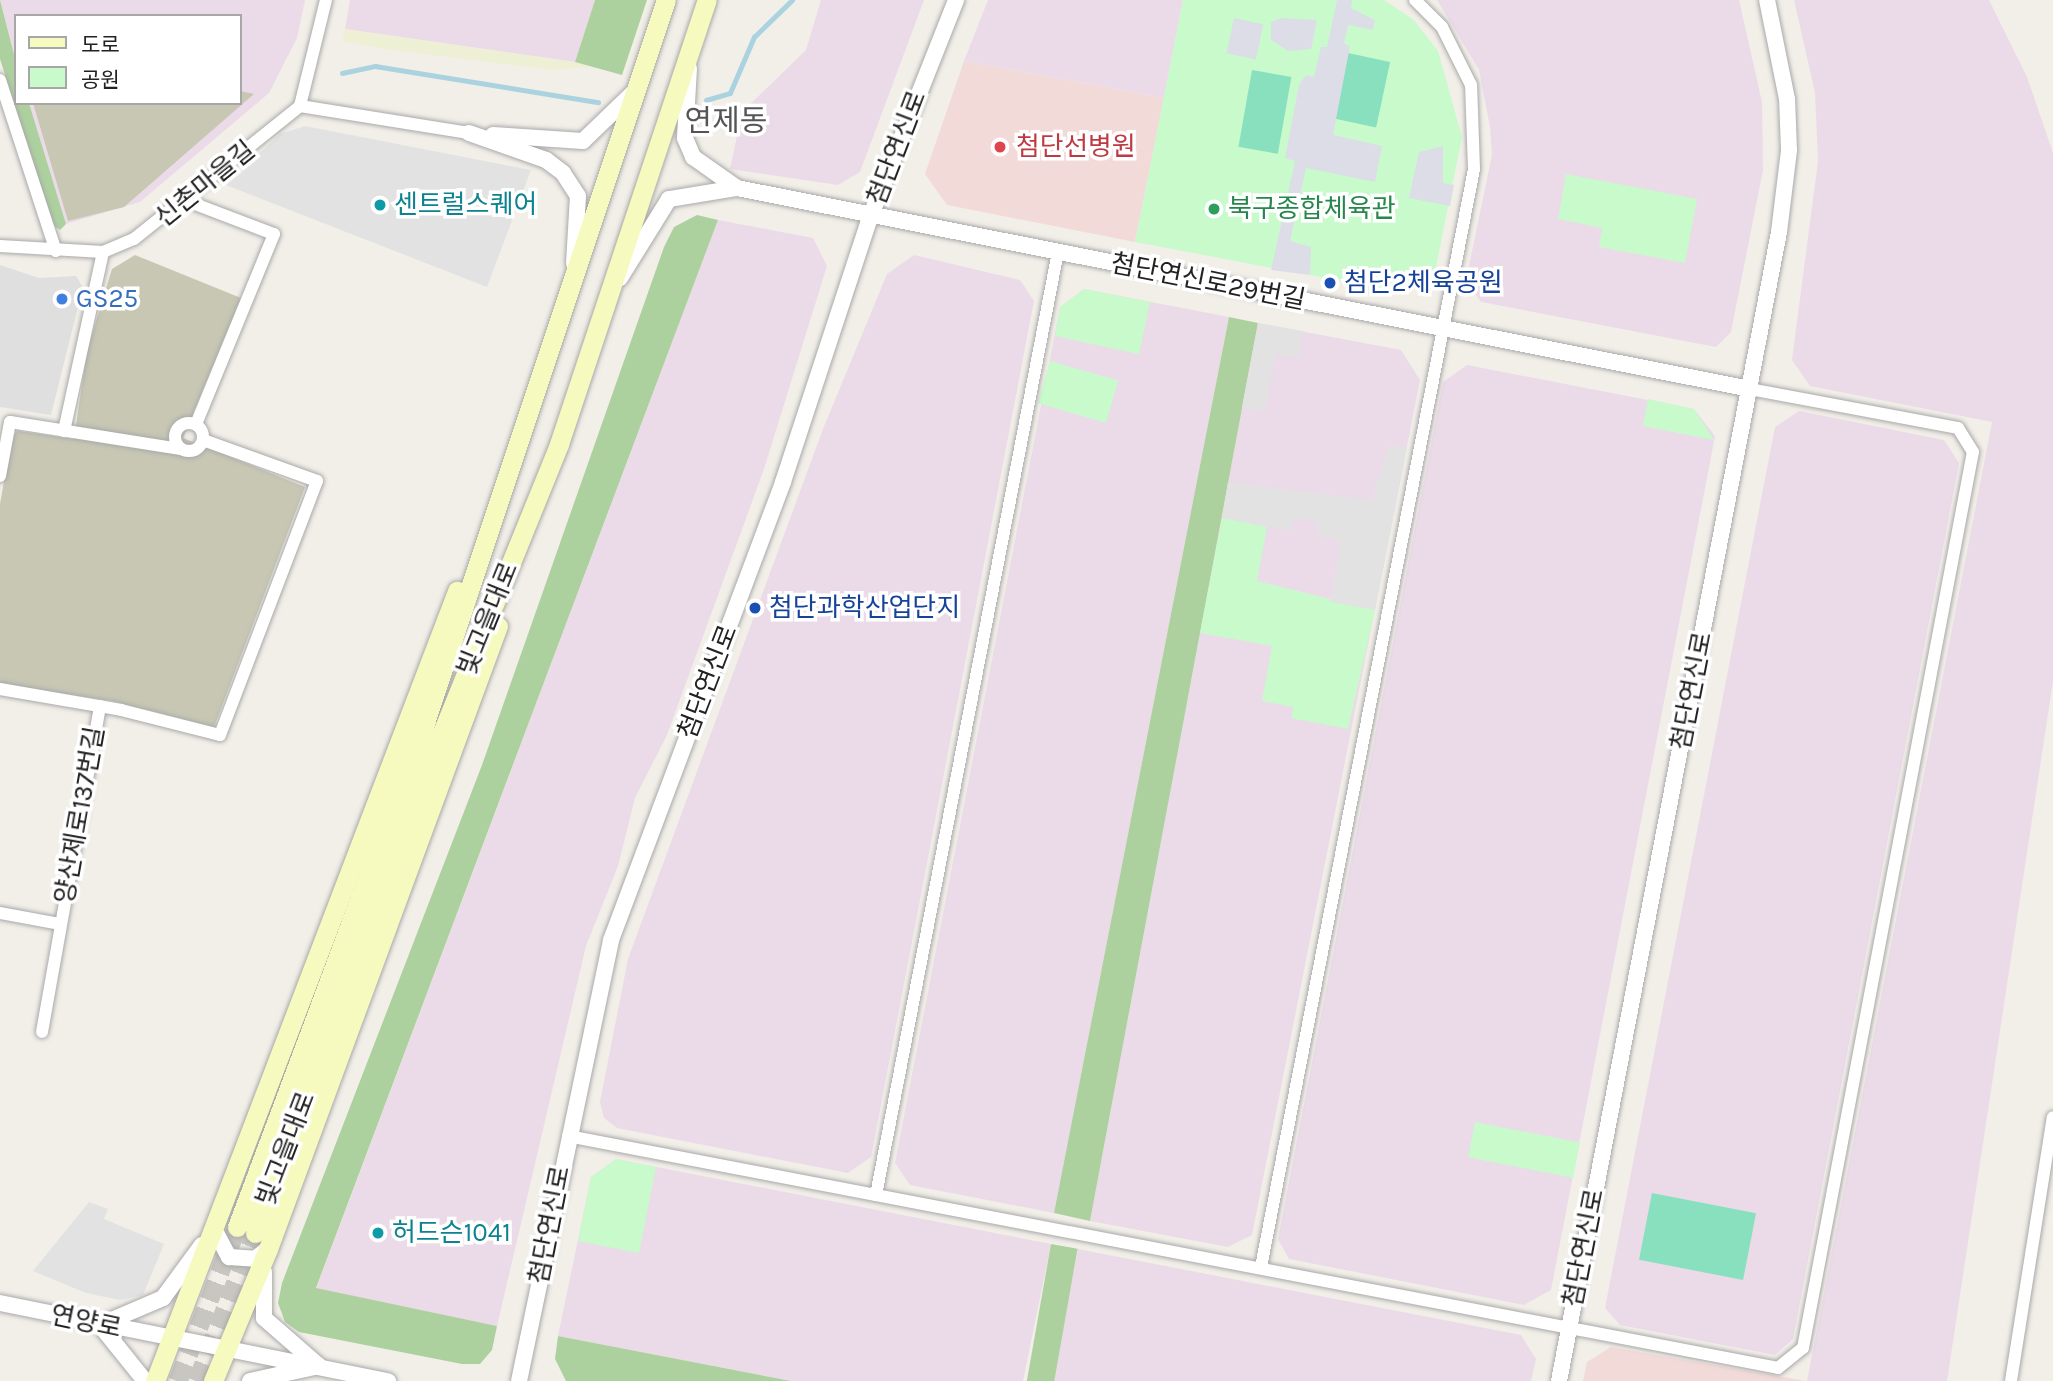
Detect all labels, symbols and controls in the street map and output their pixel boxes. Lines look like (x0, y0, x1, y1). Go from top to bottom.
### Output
legend (14, 14, 242, 105)
text: 도로 (81, 33, 120, 57)
text: 공원 (81, 68, 120, 92)
street label: 첨단연신로 (861, 87, 933, 209)
district label: 연제동 (685, 103, 767, 139)
place label: 첨단선병원 (1016, 131, 1136, 163)
street label: 신촌마을길 (149, 134, 261, 234)
marker: 첨단선병원 (990, 137, 1010, 157)
place label: 센트럴스퀘어 (394, 189, 538, 221)
place label: 북구종합체육관 (1228, 193, 1395, 225)
marker: 센트럴스퀘어 (372, 197, 388, 213)
marker: 북구종합체육관 (1206, 201, 1222, 217)
street label: 첨단연신로29번길 (1108, 248, 1308, 316)
place label: 첨단2체육공원 (1344, 267, 1503, 299)
marker: 첨단2체육공원 (1322, 275, 1338, 291)
place label: GS25 (76, 283, 138, 315)
marker: GS25 (54, 291, 70, 307)
street label: 빛고을대로 (451, 558, 525, 680)
place label: 첨단과학산업단지 (769, 592, 960, 624)
marker: 첨단과학산업단지 (747, 600, 763, 616)
street label: 첨단연신로 (672, 621, 744, 743)
street label: 첨단연신로 (1665, 629, 1719, 753)
street label: 양산제로137번길 (49, 724, 111, 906)
street label: 빛고을대로 (250, 1088, 322, 1210)
street label: 첨단연신로 (523, 1163, 577, 1287)
street label: 첨단연신로 (1557, 1186, 1611, 1310)
place label: 허드슨1041 (392, 1217, 511, 1249)
marker: 허드슨1041 (370, 1225, 386, 1241)
street label: 연양로 (48, 1299, 124, 1345)

